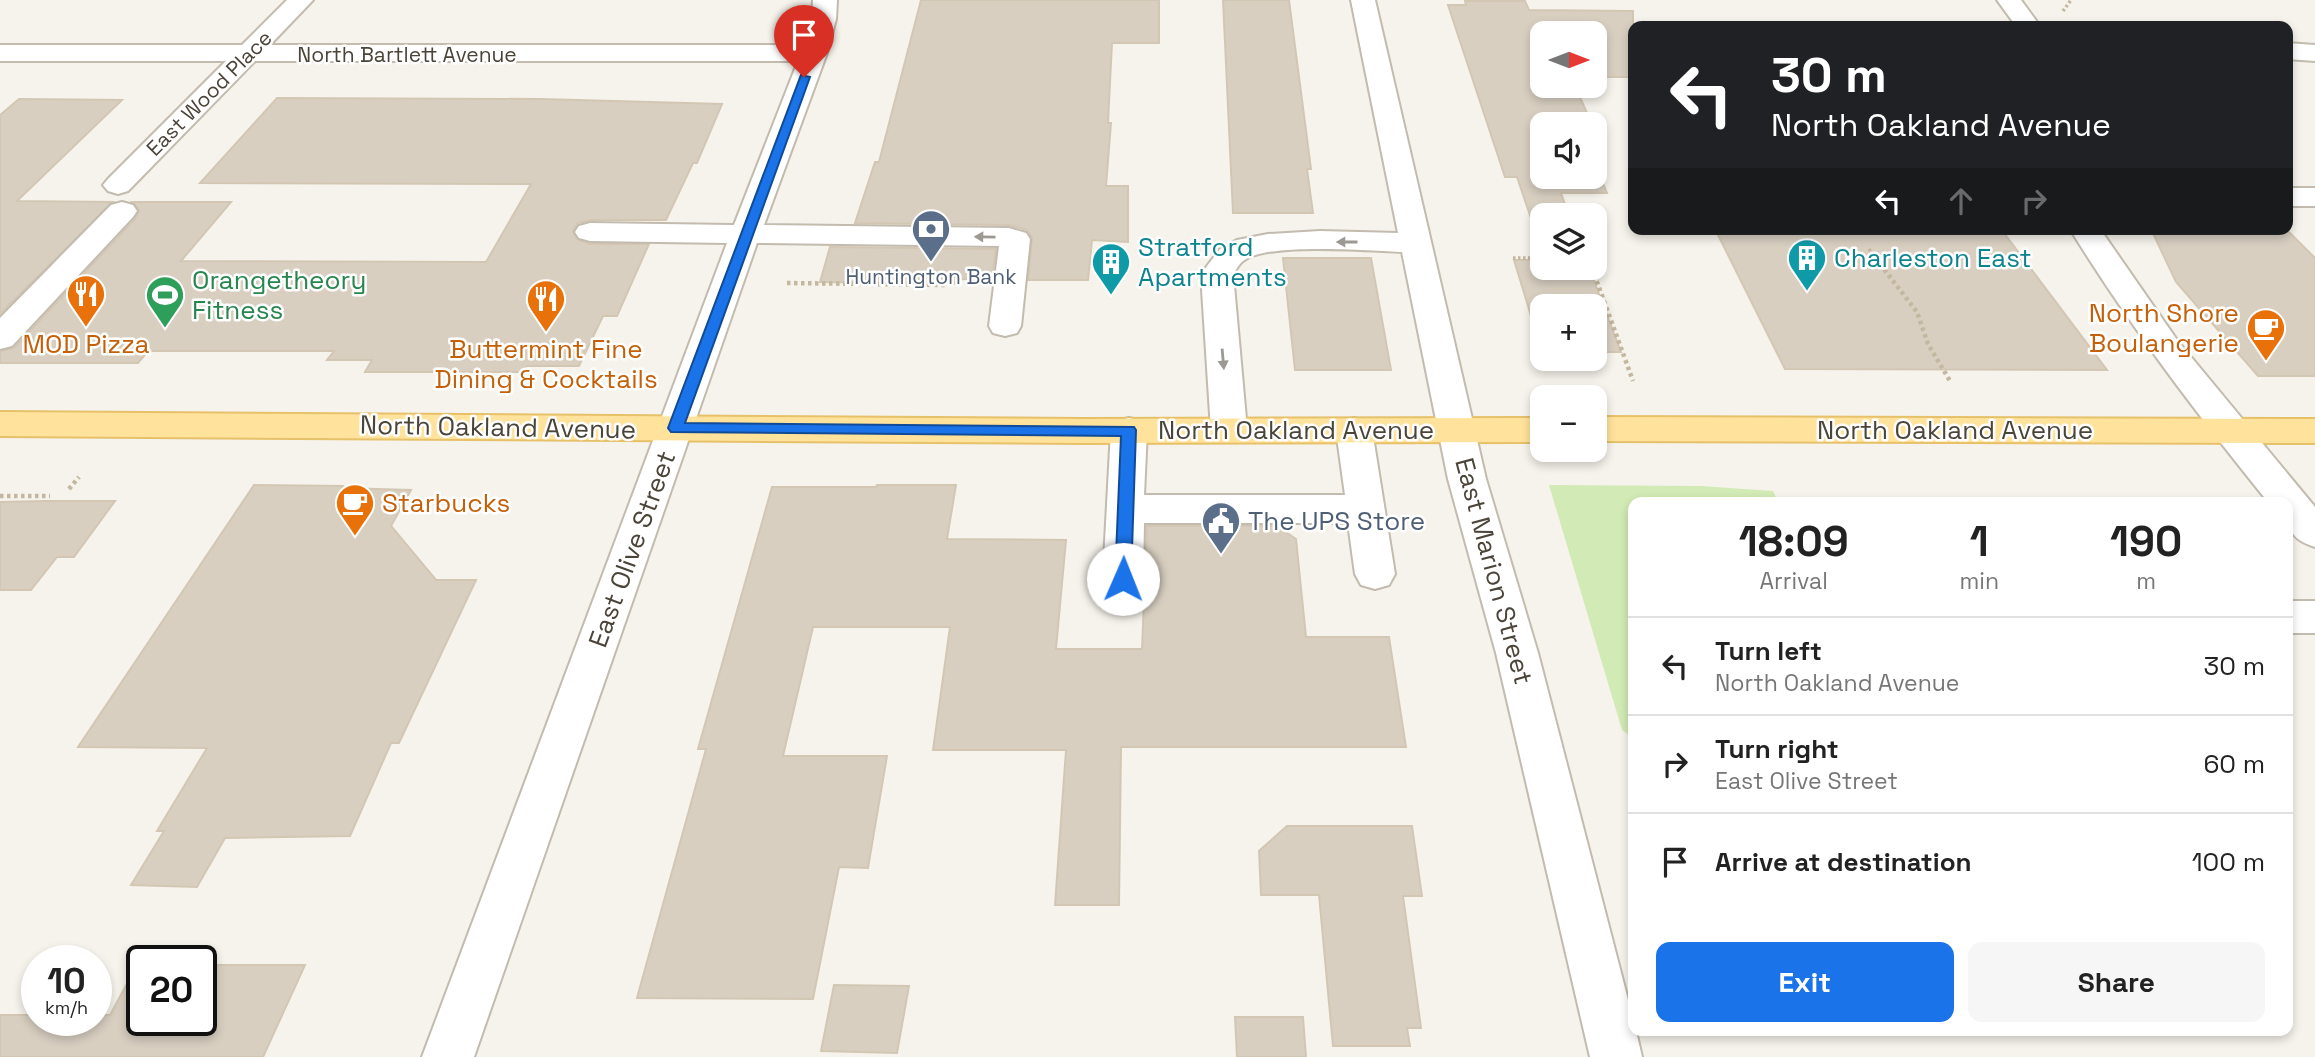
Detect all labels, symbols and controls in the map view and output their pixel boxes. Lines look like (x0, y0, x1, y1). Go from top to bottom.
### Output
pin (774, 5, 834, 77)
icon: arrive (785, 16, 823, 54)
north arrow (1530, 21, 1606, 98)
map controls (1530, 21, 1607, 462)
street label: East Wood Place (140, 24, 278, 162)
street label: North Bartlett Avenue (297, 41, 517, 68)
text: 30 m (1771, 44, 1887, 106)
icon: left (1656, 49, 1747, 140)
text: North Oakland Avenue (1771, 105, 2111, 145)
button: sound (1530, 112, 1607, 189)
icon: left (1869, 182, 1907, 220)
icon: ahead (1942, 182, 1980, 220)
icon: right (2015, 182, 2053, 220)
button: layers (1530, 203, 1607, 280)
bank icon: Huntington Bank (910, 208, 952, 263)
place label: Stratford Apartments (1138, 230, 1287, 294)
one-way arrow (974, 231, 996, 242)
one-way arrow (1335, 237, 1357, 248)
building icon: Charleston East (1786, 237, 1828, 292)
building icon: Stratford Apartments (1090, 241, 1132, 296)
place label: Charleston East (1834, 241, 2032, 275)
place label: Orangetheory Fitness (192, 263, 366, 327)
place label: Huntington Bank (845, 263, 1017, 290)
restaurant icon: MOD Pizza (65, 273, 107, 328)
sports icon: Orangetheory Fitness (144, 274, 186, 329)
restaurant icon: Buttermint Fine Dining & Cocktails (525, 278, 567, 333)
button: + (1530, 294, 1607, 371)
place label: North Shore Boulangerie (2089, 296, 2239, 360)
cafe icon: North Shore Boulangerie (2245, 307, 2287, 362)
place label: MOD Pizza (22, 327, 150, 361)
place label: Buttermint Fine Dining & Cocktails (434, 332, 658, 396)
one-way arrow (1218, 348, 1229, 370)
button: − (1530, 385, 1607, 462)
street label: North Oakland Avenue (360, 408, 636, 446)
street label: North Oakland Avenue (1158, 413, 1434, 447)
street label: North Oakland Avenue (1817, 413, 2093, 447)
street label: East Olive Street (581, 446, 683, 652)
street label: East Marion Street (1447, 454, 1541, 688)
cafe icon: Starbucks (334, 482, 376, 537)
place label: Starbucks (382, 486, 510, 520)
public building icon: The UPS Store (1200, 500, 1242, 555)
place label: The UPS Store (1248, 504, 1425, 538)
text: 18:09 (1739, 515, 1849, 568)
text: 1 (1970, 515, 1989, 568)
text: 190 (2110, 515, 2182, 568)
position arrow (1086, 542, 1160, 616)
text: Arrival (1760, 566, 1828, 596)
text: min (1960, 566, 1999, 596)
text: m (2136, 566, 2156, 596)
text: Turn left (1715, 634, 1822, 668)
icon: left (1656, 647, 1694, 685)
text: 30 m (2204, 649, 2265, 683)
text: North Oakland Avenue (1715, 668, 1959, 698)
text: Turn right (1715, 732, 1839, 766)
icon: right (1656, 745, 1694, 783)
text: 60 m (2203, 747, 2265, 781)
text: East Olive Street (1715, 766, 1898, 796)
icon: arrive (1656, 843, 1694, 881)
text: Arrive at destination (1715, 845, 1972, 879)
text: 100 m (2192, 845, 2265, 879)
button: Exit (1656, 942, 1954, 1022)
button: Share (1968, 942, 2265, 1022)
speed limit sign: 20 (126, 945, 217, 1036)
text: 10 (47, 959, 86, 1003)
text: km/h (45, 996, 88, 1019)

